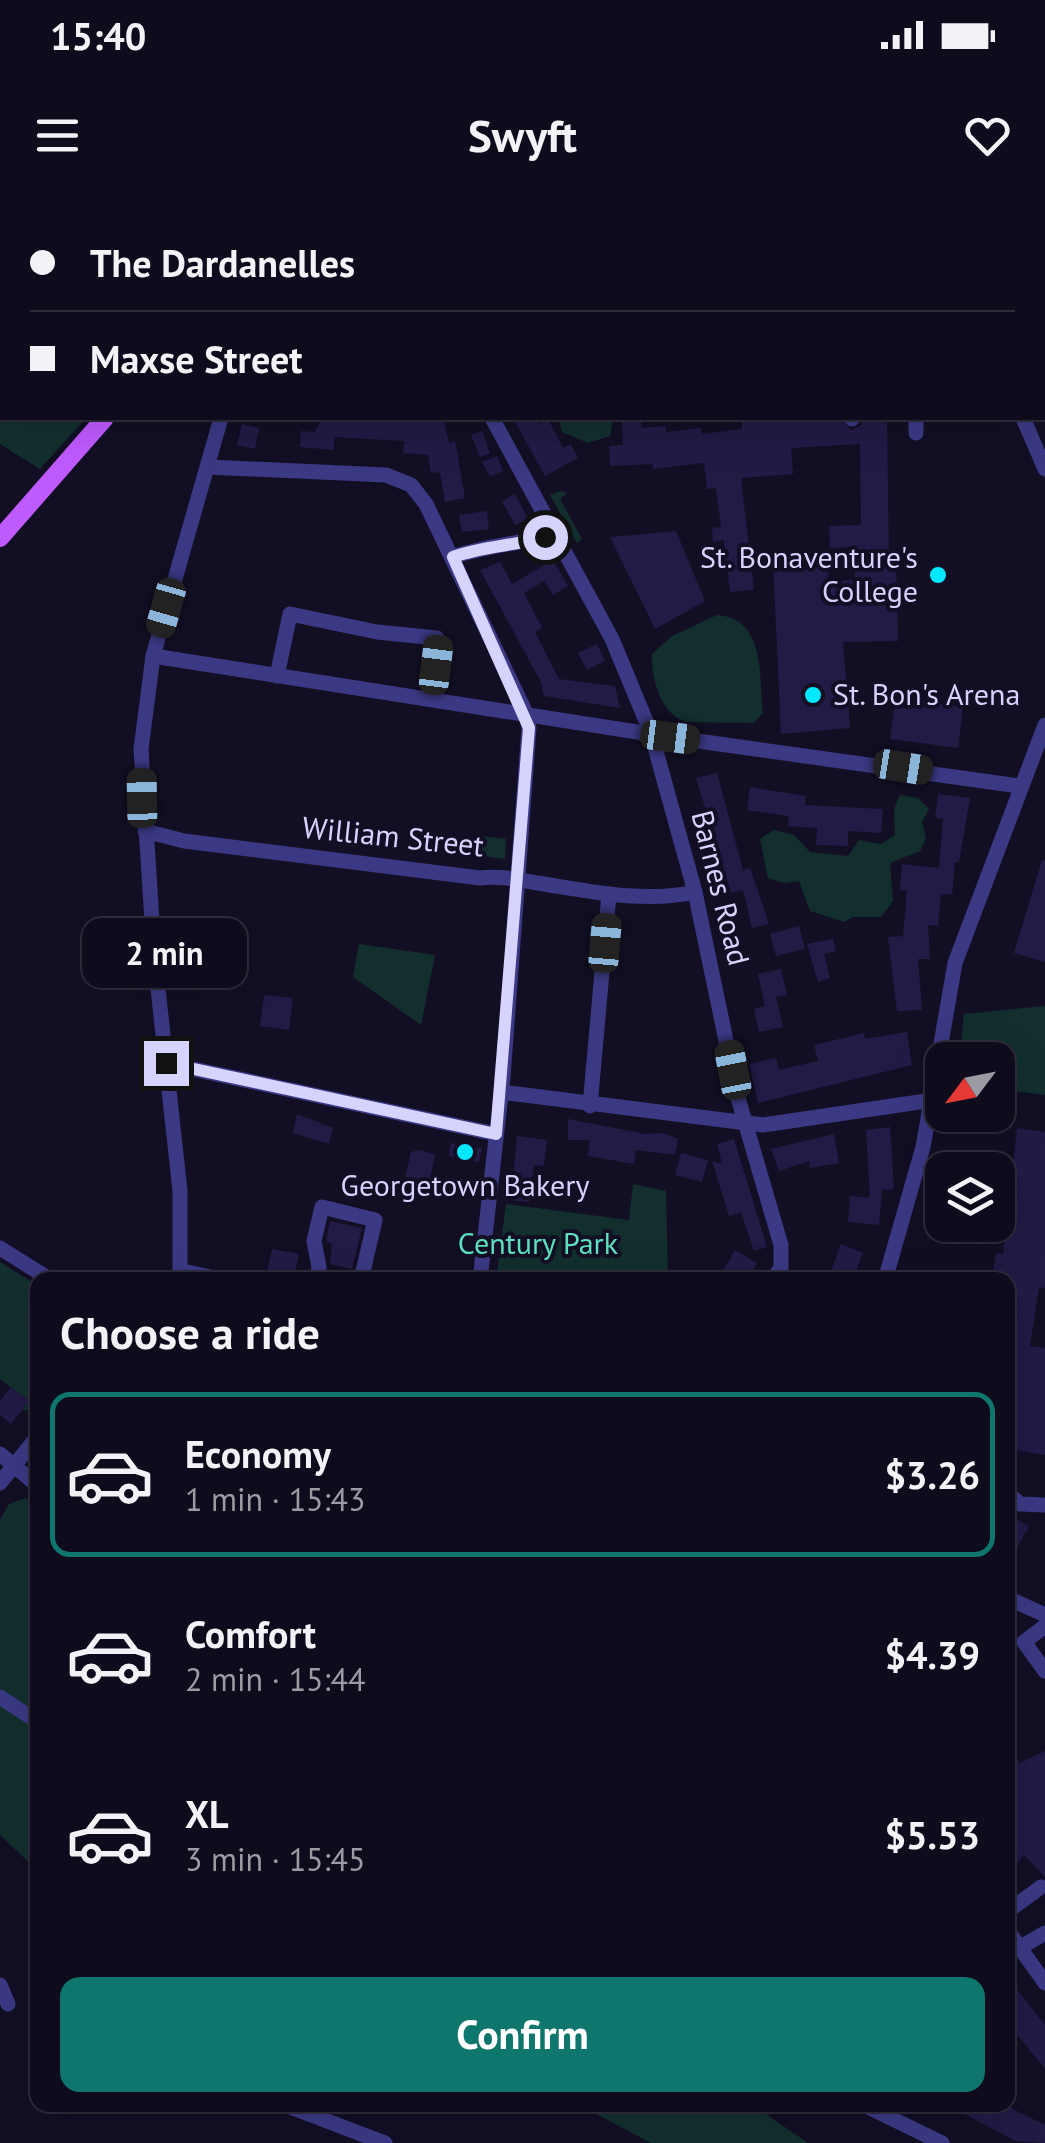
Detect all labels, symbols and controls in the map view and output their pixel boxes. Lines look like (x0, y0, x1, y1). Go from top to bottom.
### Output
text: 15:40 (50, 11, 146, 60)
text: Swyft (468, 106, 577, 164)
icon: menu (30, 108, 85, 163)
icon: heart (960, 108, 1015, 163)
text: The Dardanelles (90, 238, 355, 287)
text: Maxse Street (90, 334, 303, 383)
route start (523, 515, 568, 560)
place label: St. Bonaventure's College (700, 537, 918, 610)
marker: St. Bonaventure's College (927, 564, 949, 586)
car (143, 575, 189, 641)
car (417, 633, 455, 697)
place label: St. Bon's Arena (833, 674, 1020, 713)
marker: St. Bon's Arena (802, 684, 824, 706)
car (638, 718, 702, 756)
car (871, 747, 935, 787)
car (126, 768, 158, 828)
street label: Barnes Road (683, 806, 760, 969)
street label: William Street (300, 807, 486, 864)
car (587, 912, 623, 974)
callout: 2 min (84, 918, 248, 988)
text: 2 min (125, 932, 204, 974)
car (713, 1038, 753, 1102)
route end (144, 1041, 189, 1086)
north arrow (925, 1042, 1015, 1132)
map controls (925, 1042, 1015, 1242)
marker: Georgetown Bakery (454, 1141, 476, 1163)
button: layers (925, 1152, 1015, 1242)
place label: Georgetown Bakery (341, 1165, 589, 1204)
park label: Century Park (458, 1223, 619, 1262)
text: Choose a ride (60, 1303, 320, 1361)
text: Economy (185, 1429, 331, 1478)
icon: car (65, 1430, 155, 1520)
text: $3.26 (884, 1450, 980, 1499)
text: 1 min · 15:43 (185, 1478, 365, 1520)
text: Comfort (185, 1609, 316, 1658)
icon: car (65, 1610, 155, 1700)
text: $4.39 (884, 1630, 980, 1679)
text: 2 min · 15:44 (185, 1658, 365, 1700)
text: XL (185, 1789, 229, 1838)
icon: car (65, 1790, 155, 1880)
text: $5.53 (884, 1810, 980, 1859)
text: 3 min · 15:45 (185, 1838, 365, 1880)
button: Confirm (60, 1977, 985, 2092)

